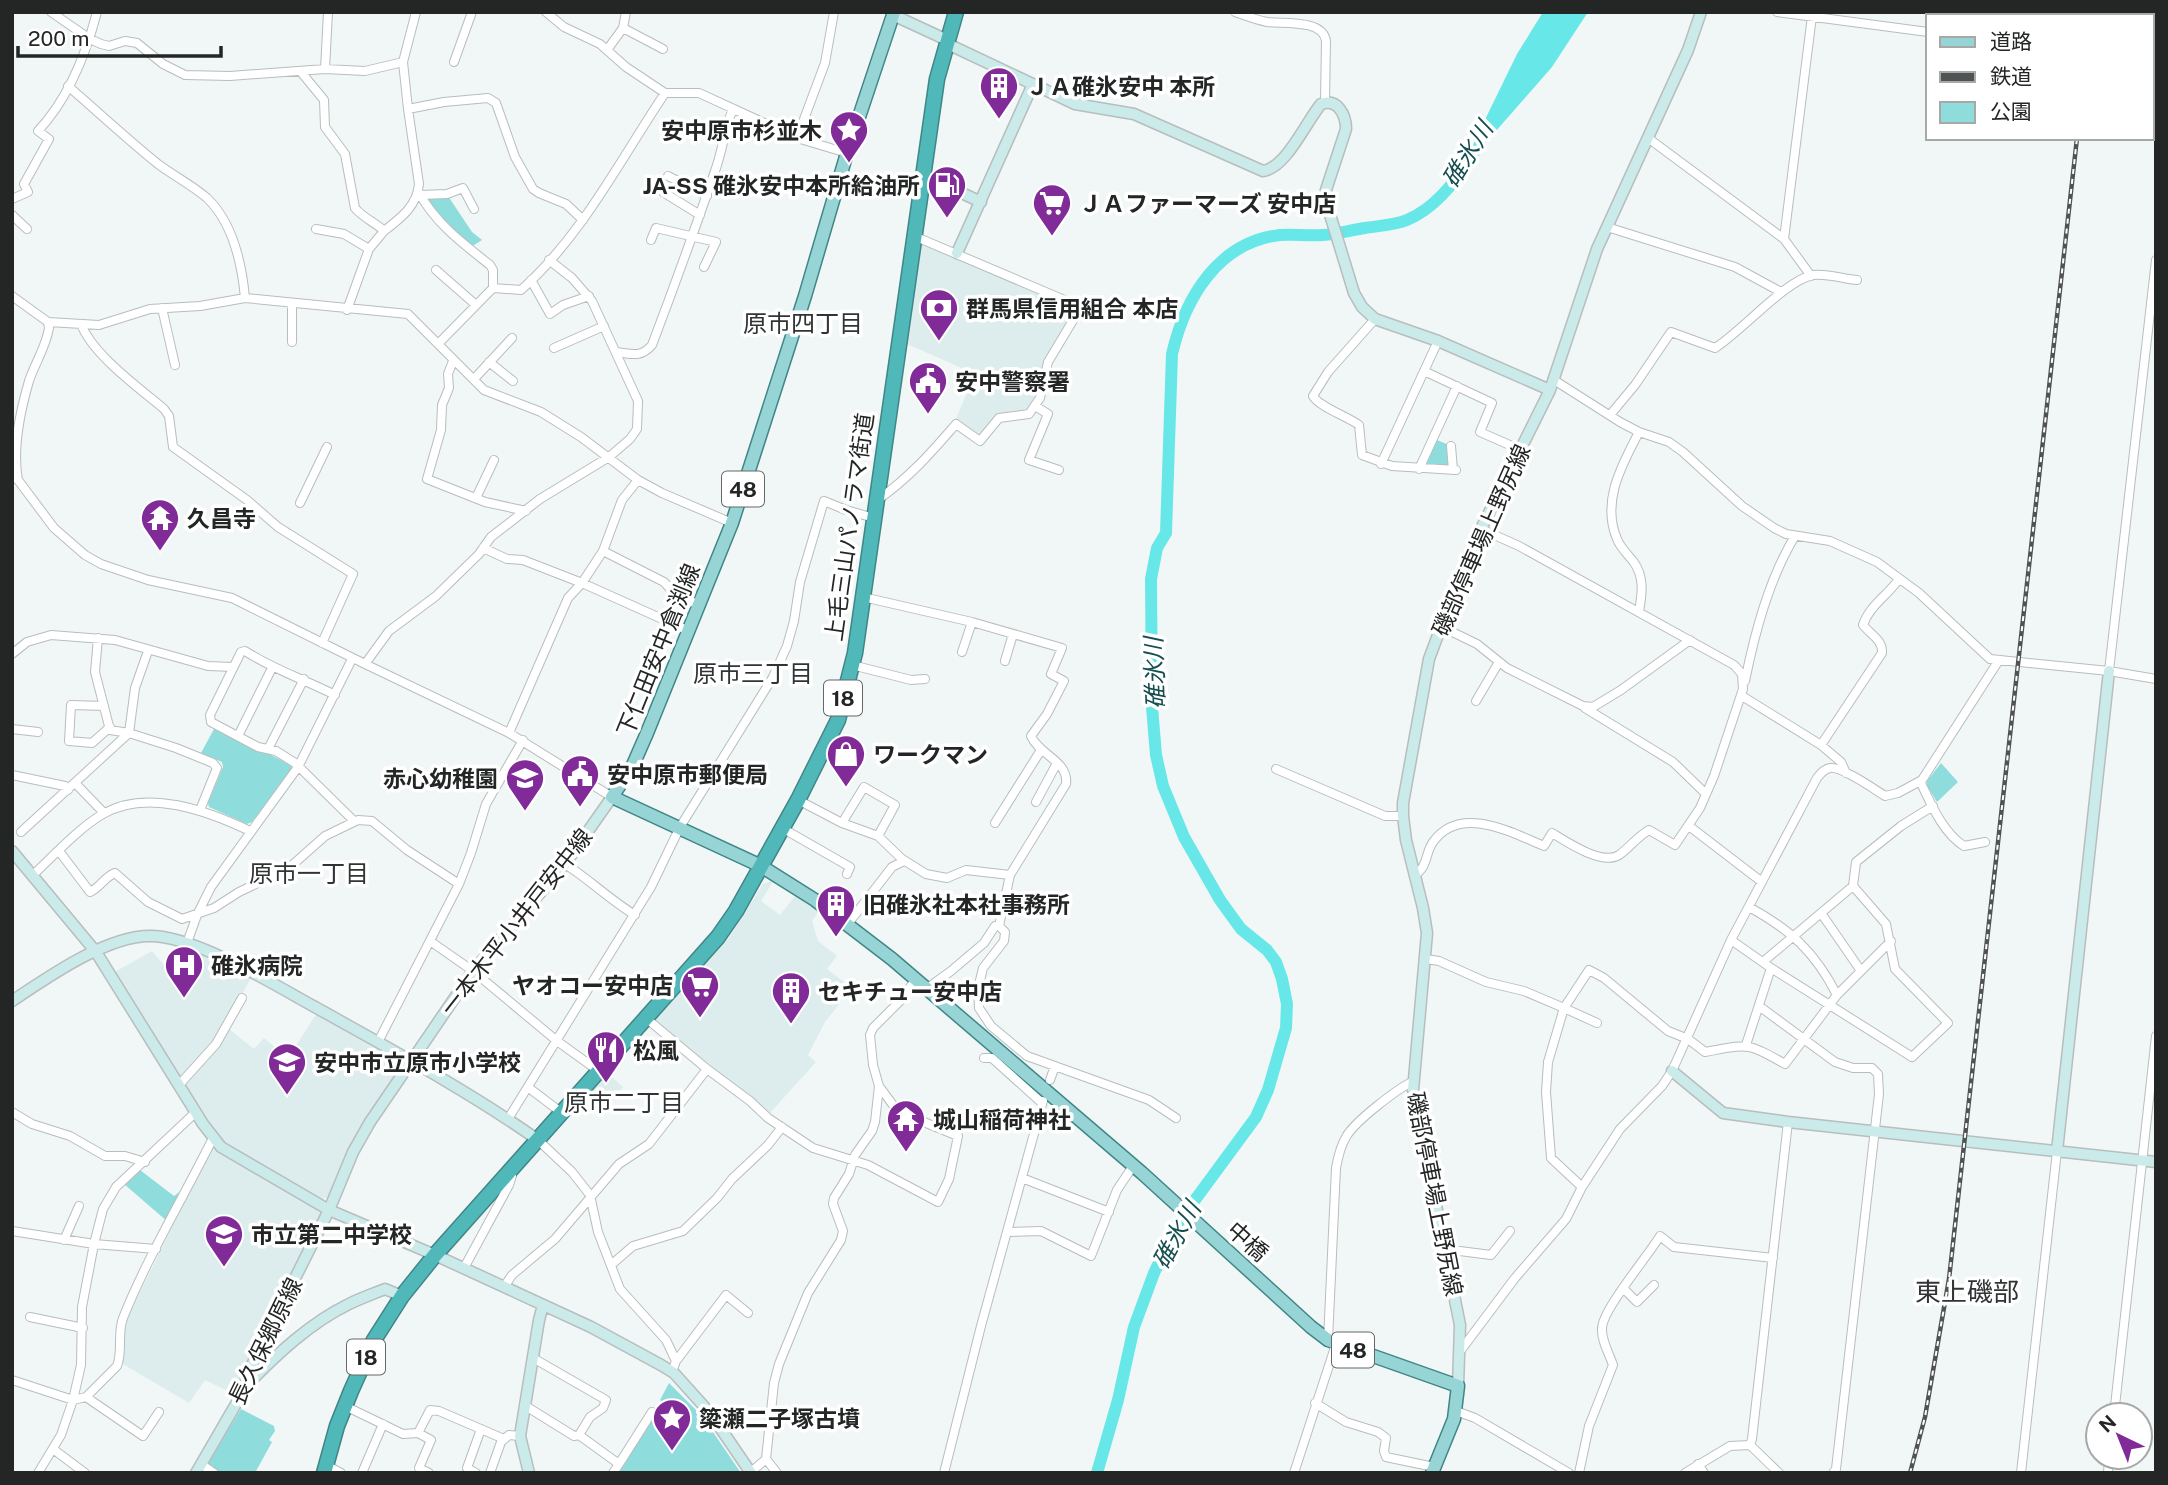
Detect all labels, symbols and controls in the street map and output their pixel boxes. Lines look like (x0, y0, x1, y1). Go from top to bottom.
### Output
scale bar (18, 14, 220, 58)
legend (1926, 14, 2154, 140)
text: 200 m (28, 26, 89, 51)
text: 道路 (1990, 29, 2032, 54)
text: 鉄道 (1990, 64, 2032, 89)
building icon: ＪＡ碓氷安中 本所 (978, 65, 1020, 120)
place label: ＪＡ碓氷安中 本所 (1026, 73, 1215, 100)
text: 公園 (1990, 99, 2032, 124)
place icon: 安中原市杉並木 (828, 109, 870, 164)
water label: 碓氷川 (1436, 114, 1500, 192)
place label: 安中原市杉並木 (661, 117, 822, 144)
fuel station icon: JA-SS 碓氷安中本所給油所 (926, 164, 968, 219)
place label: JA-SS 碓氷安中本所給油所 (643, 172, 920, 199)
supermarket icon: ＪＡファーマーズ 安中店 (1031, 182, 1073, 237)
place label: ＪＡファーマーズ 安中店 (1079, 190, 1336, 217)
bank icon: 群馬県信用組合 本店 (918, 287, 960, 342)
place label: 群馬県信用組合 本店 (966, 295, 1178, 322)
district label: 原市四丁目 (743, 309, 863, 337)
public building icon: 安中警察署 (907, 360, 949, 415)
place label: 安中警察署 (955, 368, 1070, 395)
street label: 上毛三山パノラマ街道 (820, 411, 878, 643)
street label: 磯部停車場上野尻線 (1427, 440, 1535, 640)
road number: 48 (722, 472, 764, 506)
temple icon: 久昌寺 (139, 497, 181, 552)
place label: 久昌寺 (187, 505, 256, 532)
street label: 下仁田安中倉渕線 (611, 560, 705, 740)
water label: 碓氷川 (1139, 634, 1169, 709)
district label: 原市三丁目 (693, 659, 813, 687)
road number: 18 (824, 680, 862, 716)
shop icon: ワークマン (825, 733, 867, 788)
place label: ワークマン (873, 741, 988, 768)
public building icon: 安中原市郵便局 (559, 753, 601, 808)
school or university icon: 赤心幼稚園 (504, 757, 546, 812)
place label: 安中原市郵便局 (607, 761, 768, 788)
place label: 赤心幼稚園 (383, 765, 498, 792)
street label: 一本木平小井戸安中線 (435, 823, 597, 1021)
district label: 原市一丁目 (249, 859, 369, 887)
building icon: 旧碓氷社本社事務所 (815, 883, 857, 938)
place label: 旧碓氷社本社事務所 (863, 891, 1070, 918)
hospital icon: 碓氷病院 (163, 944, 205, 999)
place label: 碓氷病院 (211, 952, 303, 979)
supermarket icon: ヤオコー安中店 (679, 964, 721, 1019)
building icon: セキチュー安中店 (770, 970, 812, 1025)
place label: ヤオコー安中店 (512, 972, 673, 999)
place label: セキチュー安中店 (818, 978, 1002, 1005)
restaurant icon: 松風 (585, 1029, 627, 1084)
place label: 松風 (633, 1037, 679, 1064)
school or university icon: 安中市立原市小学校 (266, 1041, 308, 1096)
place label: 安中市立原市小学校 (314, 1049, 521, 1076)
district label: 原市二丁目 (564, 1088, 684, 1116)
street label: 磯部停車場上野尻線 (1402, 1090, 1468, 1298)
temple icon: 城山稲荷神社 (885, 1098, 927, 1153)
place label: 城山稲荷神社 (933, 1106, 1071, 1133)
water label: 碓氷川 (1146, 1194, 1207, 1273)
school or university icon: 市立第二中学校 (203, 1213, 245, 1268)
street label: 中橋 (1222, 1216, 1274, 1266)
place label: 市立第二中学校 (251, 1221, 412, 1248)
street label: 長久保郷原線 (223, 1273, 307, 1409)
district label: 東上磯部 (1915, 1276, 2019, 1307)
road number: 48 (1332, 1332, 1374, 1368)
road number: 18 (347, 1340, 385, 1374)
place icon: 簗瀬二子塚古墳 (651, 1397, 693, 1452)
north arrow (2084, 1401, 2154, 1471)
place label: 簗瀬二子塚古墳 (699, 1405, 860, 1432)
text: N (2094, 1410, 2120, 1437)

